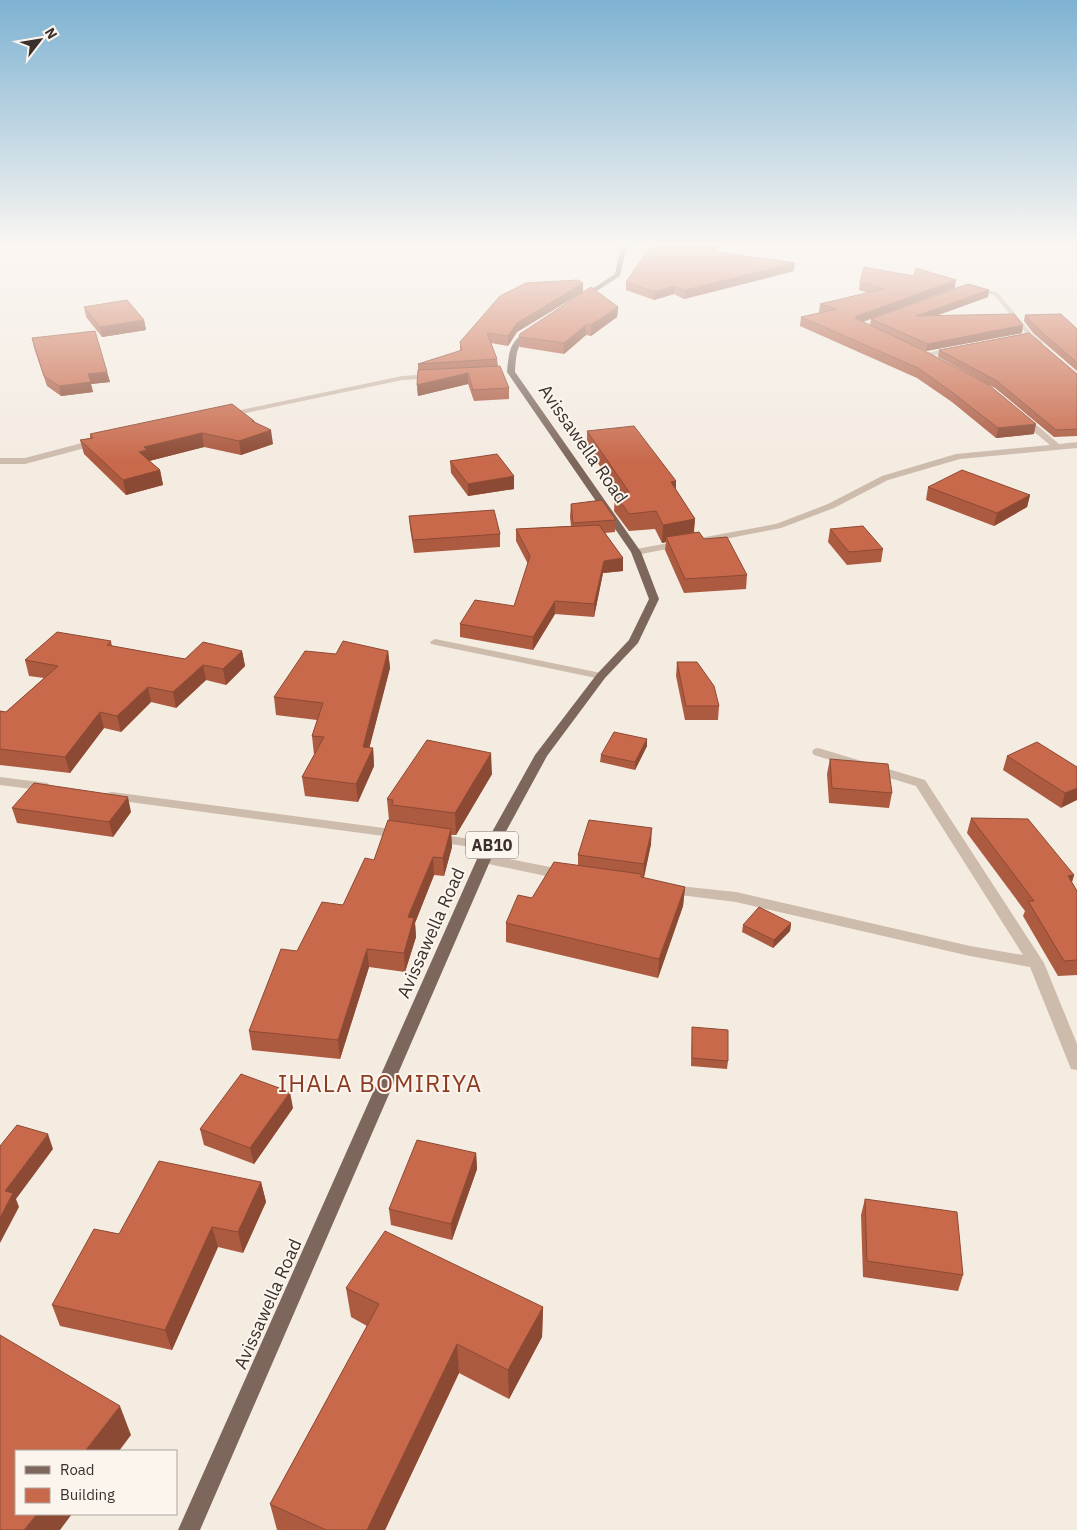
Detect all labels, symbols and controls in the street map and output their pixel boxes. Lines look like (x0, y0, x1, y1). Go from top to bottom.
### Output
north arrow (15, 15, 65, 65)
text: N (41, 24, 61, 42)
street label: Avissawella Road (534, 380, 633, 508)
road number: AB10 (466, 832, 518, 858)
street label: Avissawella Road (392, 864, 470, 1001)
district label: IHALA BOMIRIYA (278, 1067, 482, 1099)
street label: Avissawella Road (229, 1235, 307, 1372)
legend (15, 1450, 178, 1515)
text: Road (60, 1460, 95, 1479)
text: Building (60, 1485, 115, 1504)

